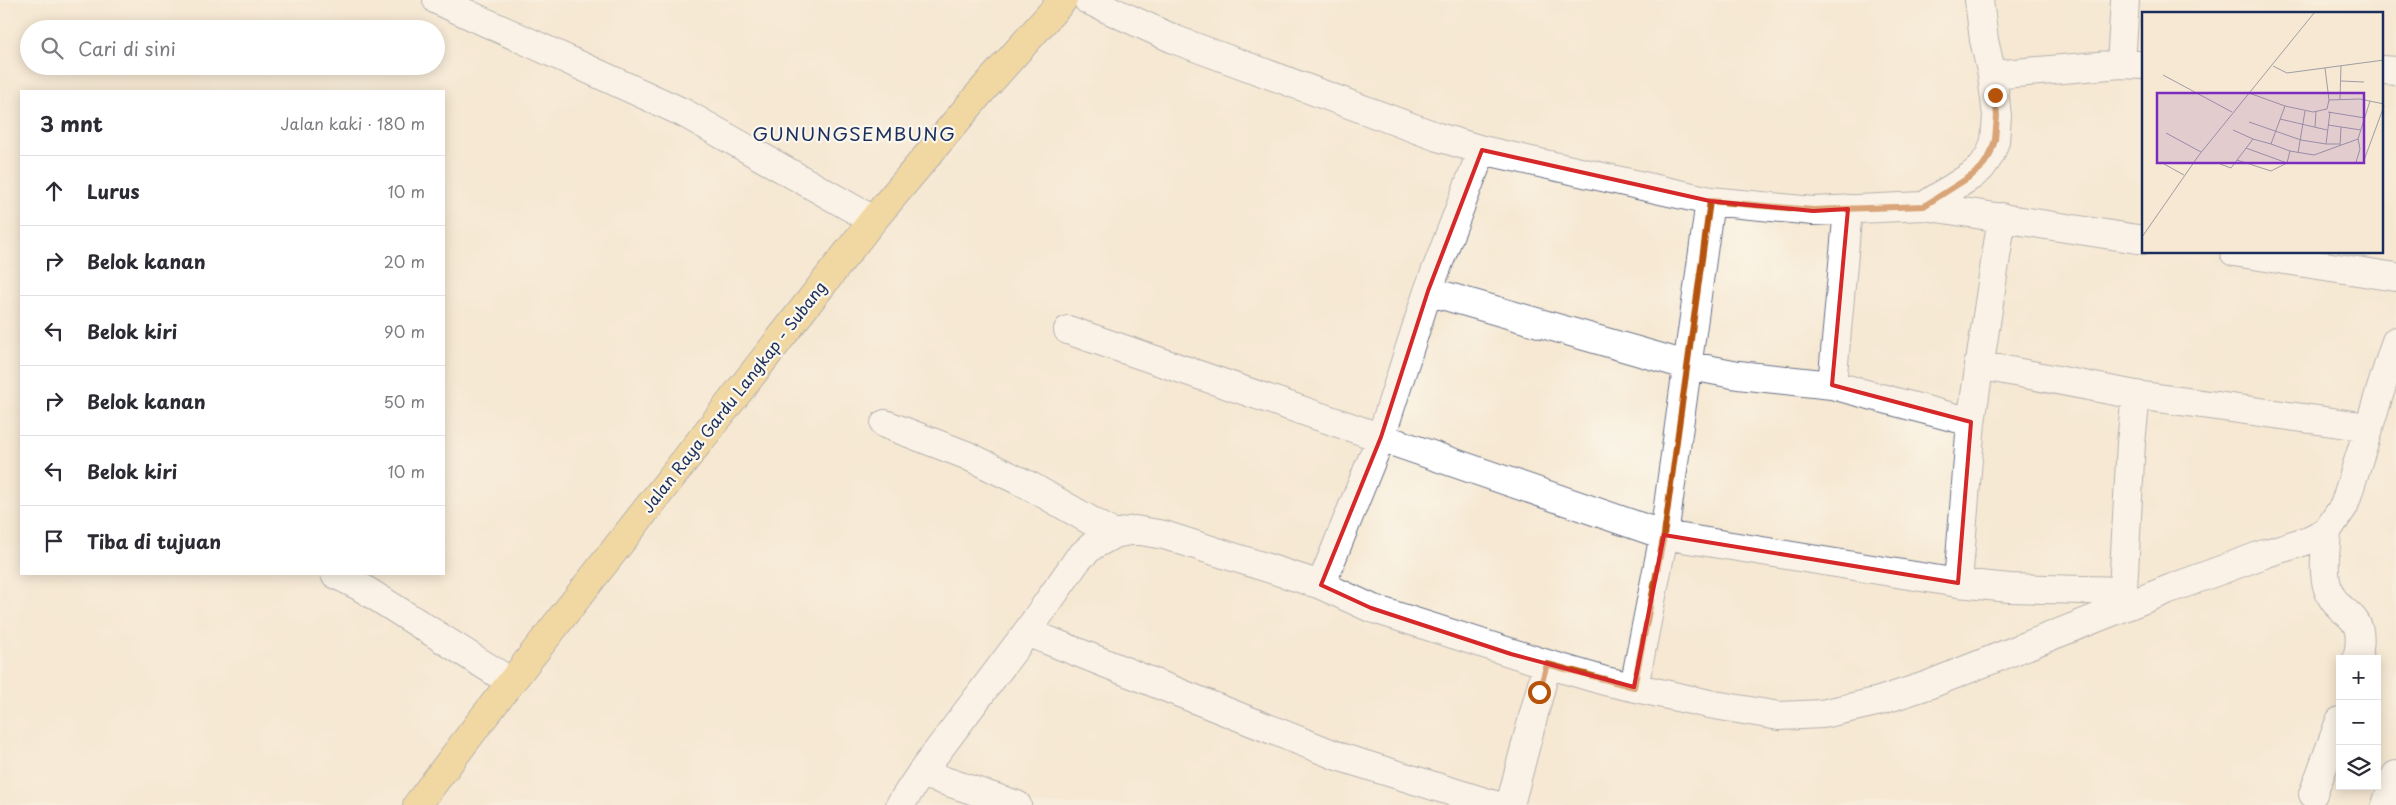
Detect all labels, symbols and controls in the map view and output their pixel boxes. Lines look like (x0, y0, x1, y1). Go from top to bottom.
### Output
inset map (2142, 12, 2384, 254)
search box (20, 20, 445, 75)
icon: search (38, 34, 66, 62)
text: Cari di sini (78, 34, 176, 62)
route end (1984, 84, 2007, 107)
text: 3 mnt (40, 107, 103, 139)
text: Jalan kaki · 180 m (281, 111, 425, 135)
district label: GUNUNGSEMBUNG (752, 119, 956, 147)
icon: ahead (40, 177, 68, 205)
text: Lurus (87, 177, 140, 205)
text: 10 m (388, 179, 425, 203)
icon: right (40, 247, 68, 275)
text: Belok kanan (87, 247, 206, 275)
text: 20 m (384, 249, 425, 273)
street label: Jalan Raya Gardu Langkap - Subang (635, 275, 831, 517)
icon: left (40, 317, 68, 345)
text: Belok kiri (87, 317, 177, 345)
text: 90 m (384, 319, 425, 343)
icon: right (40, 387, 68, 415)
text: Belok kanan (87, 387, 206, 415)
text: 50 m (384, 389, 425, 413)
icon: left (40, 457, 68, 485)
text: Belok kiri (87, 457, 177, 485)
text: 10 m (388, 459, 425, 483)
icon: arrive (40, 527, 68, 555)
text: Tiba di tujuan (87, 527, 221, 555)
map controls (2336, 655, 2381, 790)
button: + (2336, 655, 2381, 700)
route start (1528, 681, 1551, 704)
button: − (2336, 700, 2381, 745)
button: layers (2336, 745, 2381, 790)

